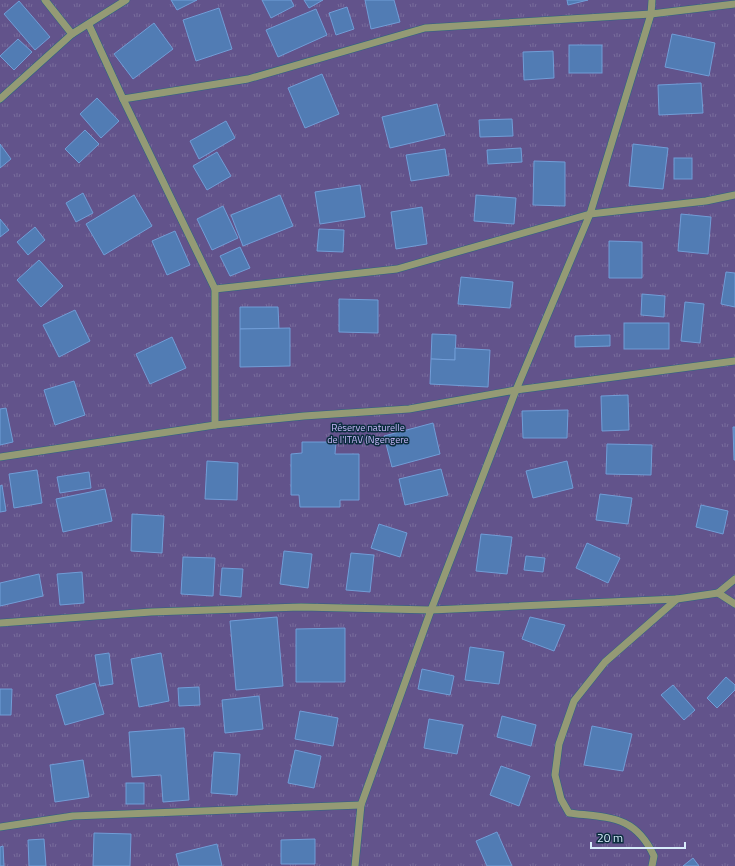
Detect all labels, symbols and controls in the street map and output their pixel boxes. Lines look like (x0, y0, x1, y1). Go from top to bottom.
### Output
park label: Réserve naturelle de l'ITAV (Ngengere (327, 420, 409, 447)
scale bar (591, 824, 685, 850)
text: 20 m (597, 828, 623, 847)

